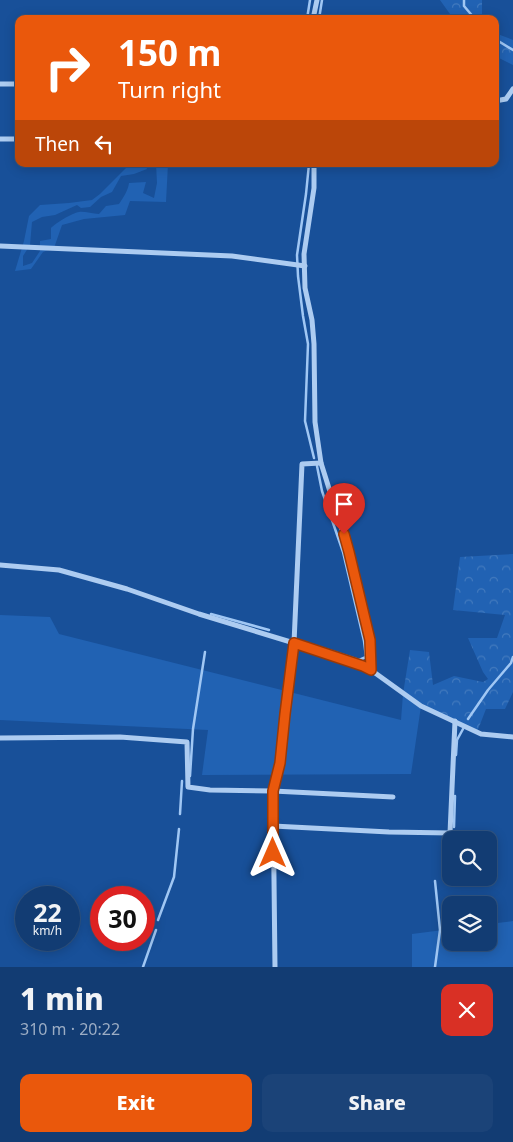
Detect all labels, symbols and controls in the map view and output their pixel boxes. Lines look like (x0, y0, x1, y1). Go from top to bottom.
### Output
text: 150 m (118, 29, 221, 76)
icon: right (35, 35, 100, 100)
text: Turn right (118, 74, 221, 104)
icon: left (90, 130, 118, 158)
text: Then (35, 131, 80, 157)
pin (323, 483, 365, 534)
icon: arrive (330, 490, 358, 518)
position arrow (246, 826, 298, 878)
map controls (442, 831, 497, 951)
button: search (442, 831, 497, 886)
speed limit sign: 30 (90, 886, 155, 951)
text: 22 (33, 895, 62, 929)
button: layers (442, 896, 497, 951)
text: km/h (33, 922, 62, 939)
text: 1 min (20, 978, 104, 1019)
button: close (441, 984, 493, 1036)
text: 310 m · 20:22 (20, 1018, 120, 1040)
button: Exit (20, 1074, 252, 1132)
button: Share (262, 1074, 493, 1132)

